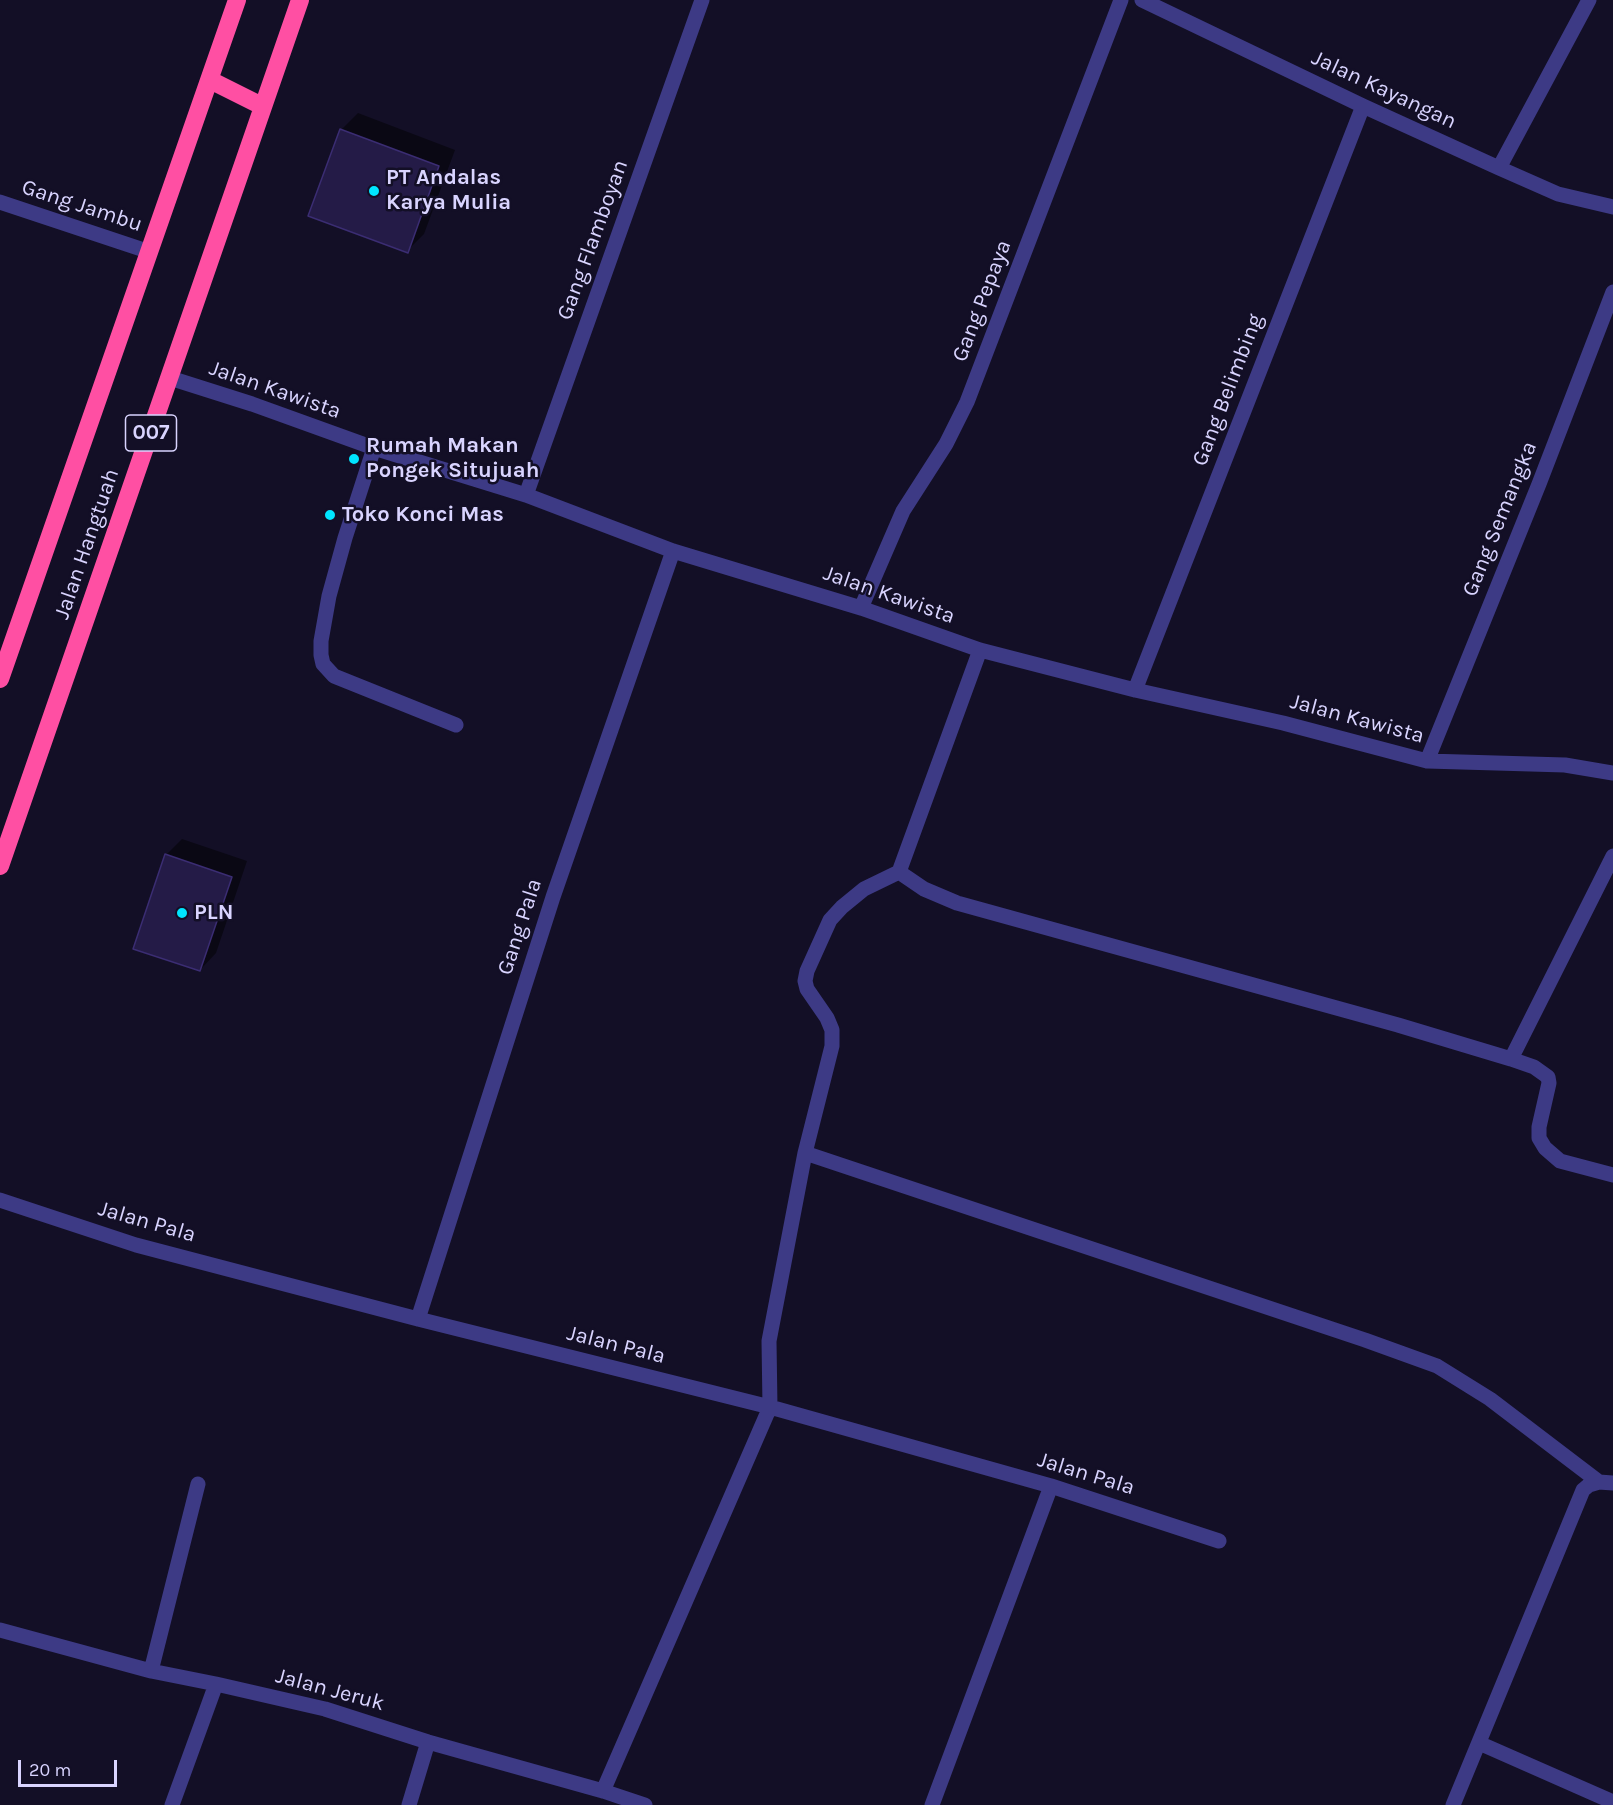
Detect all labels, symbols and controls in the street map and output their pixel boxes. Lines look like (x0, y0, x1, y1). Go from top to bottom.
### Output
street label: Jalan Kayangan (1307, 45, 1461, 135)
street label: Gang Flamboyan (552, 156, 634, 324)
place label: PT Andalas Karya Mulia (386, 165, 511, 216)
street label: Gang Jambu (18, 174, 146, 238)
marker: PT Andalas Karya Mulia (367, 184, 381, 198)
street label: Gang Pepaya (947, 237, 1017, 365)
street label: Gang Belimbing (1187, 310, 1269, 470)
street label: Jalan Kawista (206, 355, 344, 425)
road number: 007 (126, 415, 176, 451)
place label: Rumah Makan Pongek Situjuah (366, 433, 539, 484)
street label: Gang Semangka (1457, 438, 1543, 600)
marker: Rumah Makan Pongek Situjuah (347, 452, 361, 466)
street label: Jalan Hangtuah (49, 465, 125, 623)
place label: Toko Konci Mas (342, 502, 504, 528)
marker: Toko Konci Mas (323, 508, 337, 522)
street label: Jalan Kawista (820, 560, 958, 630)
street label: Jalan Kawista (1287, 688, 1427, 750)
street label: Gang Pala (492, 875, 548, 979)
place label: PLN (194, 900, 233, 926)
marker: PLN (175, 906, 189, 920)
street label: Jalan Pala (95, 1195, 199, 1249)
street label: Jalan Pala (564, 1320, 668, 1370)
street label: Jalan Pala (1034, 1447, 1138, 1501)
street label: Jalan Jeruk (273, 1663, 387, 1717)
scale bar (21, 1748, 120, 1786)
text: 20 m (29, 1759, 71, 1781)

